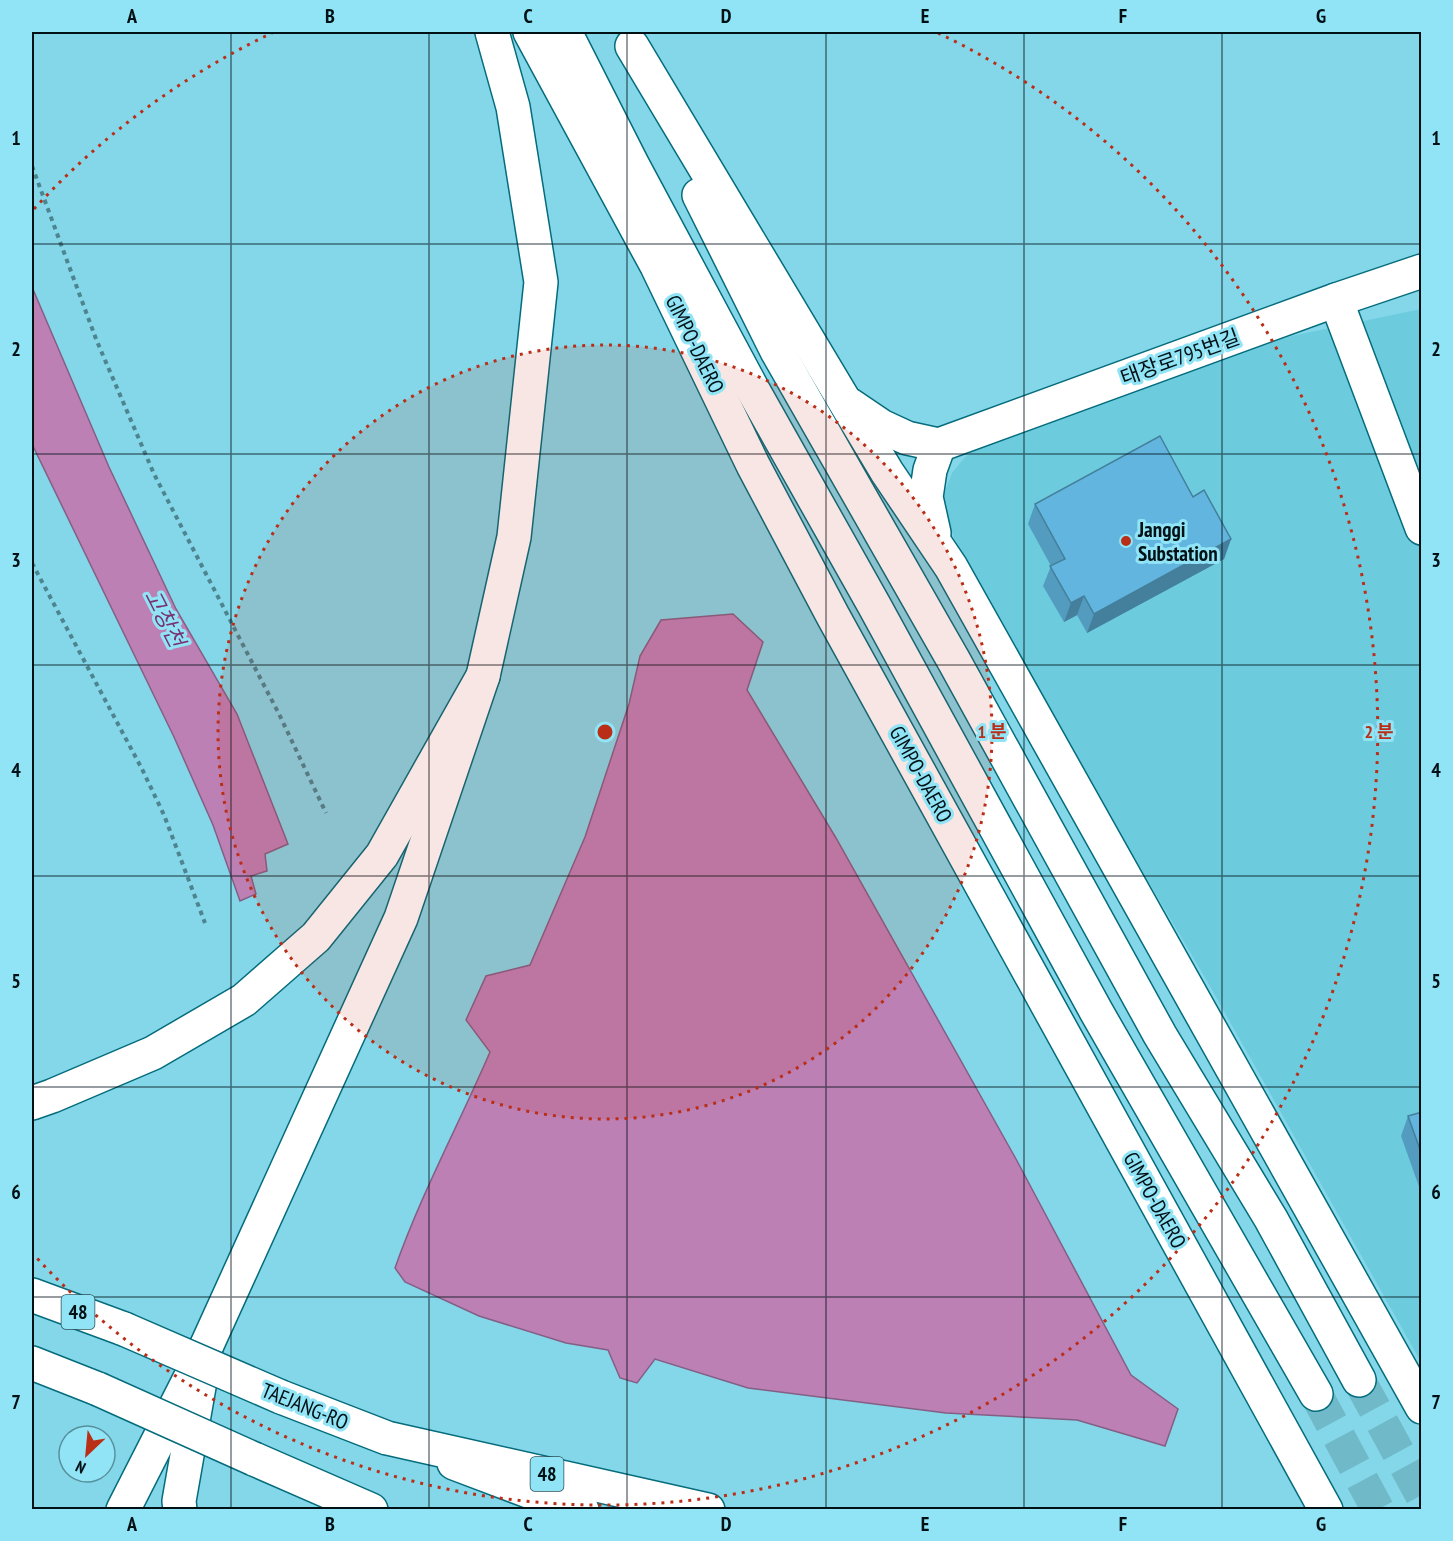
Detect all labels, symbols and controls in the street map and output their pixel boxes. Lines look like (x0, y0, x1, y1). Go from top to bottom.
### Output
text: A (126, 3, 138, 29)
text: B (325, 3, 335, 29)
text: C (523, 3, 533, 29)
text: D (721, 3, 732, 29)
text: E (921, 3, 929, 29)
text: F (1119, 3, 1127, 29)
text: G (1316, 3, 1326, 29)
text: 1 (11, 125, 21, 151)
text: 1 (1431, 125, 1441, 151)
street label: GIMPO-DAERO (660, 290, 730, 398)
street label: 태장로795번길 (1117, 323, 1243, 391)
text: 2 (11, 336, 21, 362)
text: 2 (1431, 336, 1441, 362)
place label: Janggi Substation (1137, 516, 1218, 567)
marker: Janggi Substation (1119, 534, 1133, 548)
text: 3 (11, 547, 21, 573)
text: 3 (1431, 547, 1441, 573)
water label: 고창천 (139, 585, 193, 654)
text: 1 분 (978, 720, 1007, 743)
text: 2 분 (1365, 720, 1394, 743)
street label: GIMPO-DAERO (883, 721, 959, 827)
centre of rings (595, 722, 615, 742)
text: 4 (11, 757, 21, 783)
text: 4 (1431, 757, 1441, 783)
text: 5 (11, 968, 21, 994)
text: 5 (1431, 968, 1441, 994)
street label: GIMPO-DAERO (1117, 1147, 1193, 1253)
text: 6 (11, 1179, 21, 1205)
text: 6 (1431, 1179, 1441, 1205)
road number: 48 (62, 1295, 94, 1329)
street label: TAEJANG-RO (258, 1376, 352, 1436)
text: 7 (11, 1389, 21, 1415)
text: 7 (1431, 1389, 1441, 1415)
north arrow (57, 1424, 117, 1484)
text: N (72, 1457, 89, 1478)
road number: 48 (530, 1457, 564, 1491)
text: A (126, 1511, 138, 1537)
text: B (325, 1511, 335, 1537)
text: C (523, 1511, 533, 1537)
text: D (721, 1511, 732, 1537)
text: E (921, 1511, 929, 1537)
text: F (1119, 1511, 1127, 1537)
text: G (1316, 1511, 1326, 1537)

